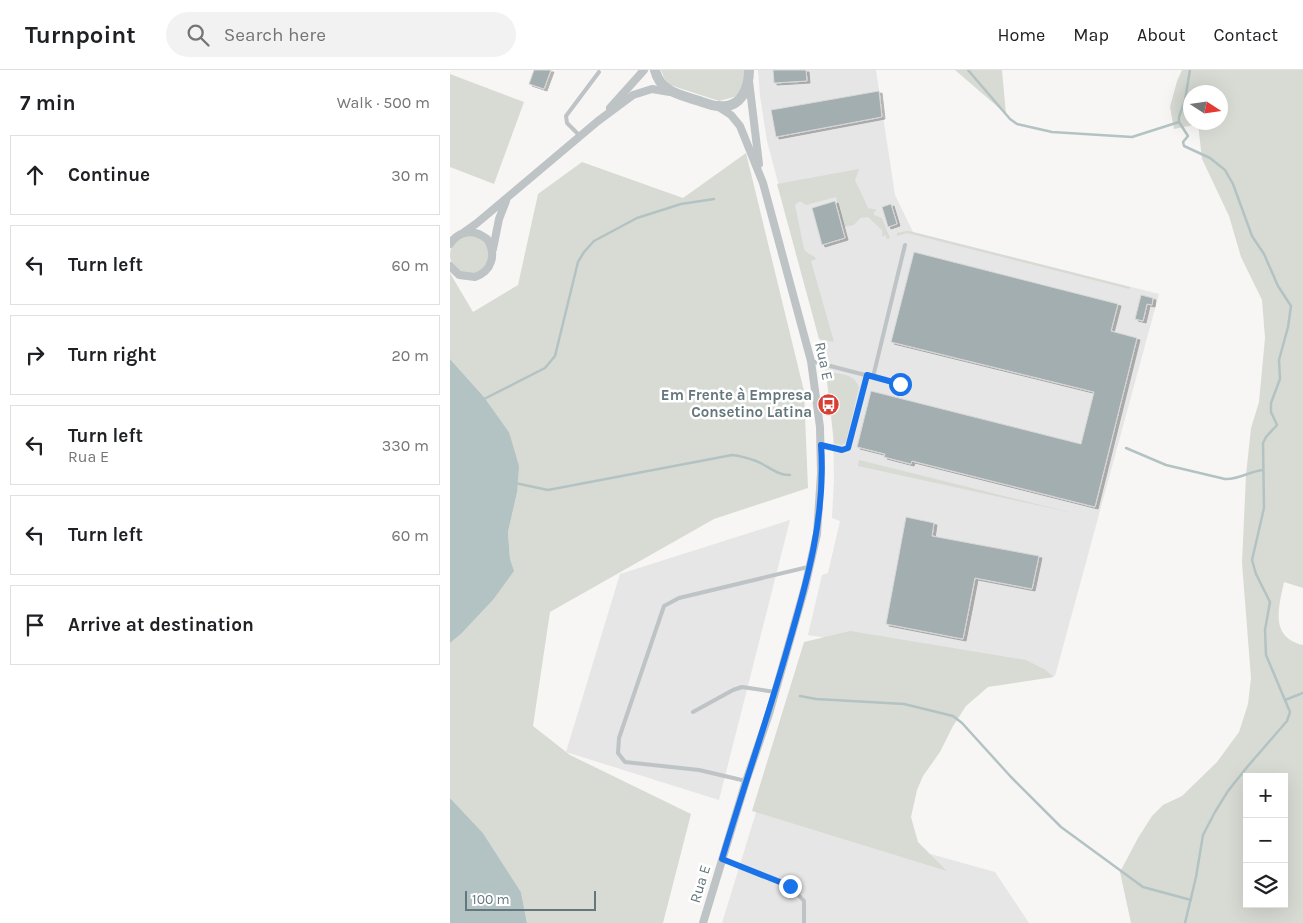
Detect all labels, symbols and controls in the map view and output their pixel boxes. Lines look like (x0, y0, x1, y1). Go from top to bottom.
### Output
search box (166, 12, 516, 57)
text: Turnpoint (25, 21, 136, 49)
icon: search (184, 21, 212, 49)
text: Search here (224, 24, 326, 46)
text: Home (997, 24, 1045, 46)
text: Map (1073, 24, 1109, 46)
text: About (1137, 24, 1186, 46)
text: Contact (1214, 24, 1278, 46)
north arrow (1183, 85, 1228, 130)
text: 7 min (20, 91, 76, 115)
text: Walk · 500 m (337, 93, 430, 112)
icon: ahead (21, 161, 49, 189)
text: Continue (68, 164, 150, 186)
text: 30 m (391, 166, 429, 185)
icon: left (21, 251, 49, 279)
text: Turn left (68, 254, 143, 276)
text: 60 m (392, 256, 429, 275)
street label: Rua E (811, 340, 837, 382)
icon: right (21, 341, 49, 369)
text: Turn right (68, 344, 157, 366)
text: 20 m (391, 346, 429, 365)
route start (889, 373, 912, 396)
place label: Em Frente à Empresa Consetino Latina (661, 386, 812, 421)
bus stop icon: Em Frente à Empresa Consetino Latina (816, 392, 840, 416)
text: Turn left (68, 425, 143, 447)
icon: left (21, 431, 49, 459)
text: 330 m (382, 436, 429, 455)
text: Rua E (68, 447, 109, 466)
icon: left (21, 521, 49, 549)
text: Turn left (68, 524, 143, 546)
text: 60 m (392, 526, 429, 545)
icon: arrive (21, 611, 49, 639)
text: Arrive at destination (68, 614, 254, 636)
map controls (1243, 773, 1288, 908)
button: + (1243, 773, 1288, 818)
button: − (1243, 818, 1288, 863)
street label: Rua E (686, 863, 714, 905)
button: layers (1243, 863, 1288, 908)
route end (779, 875, 802, 898)
scale bar (465, 888, 596, 911)
text: 100 m (472, 891, 510, 908)

